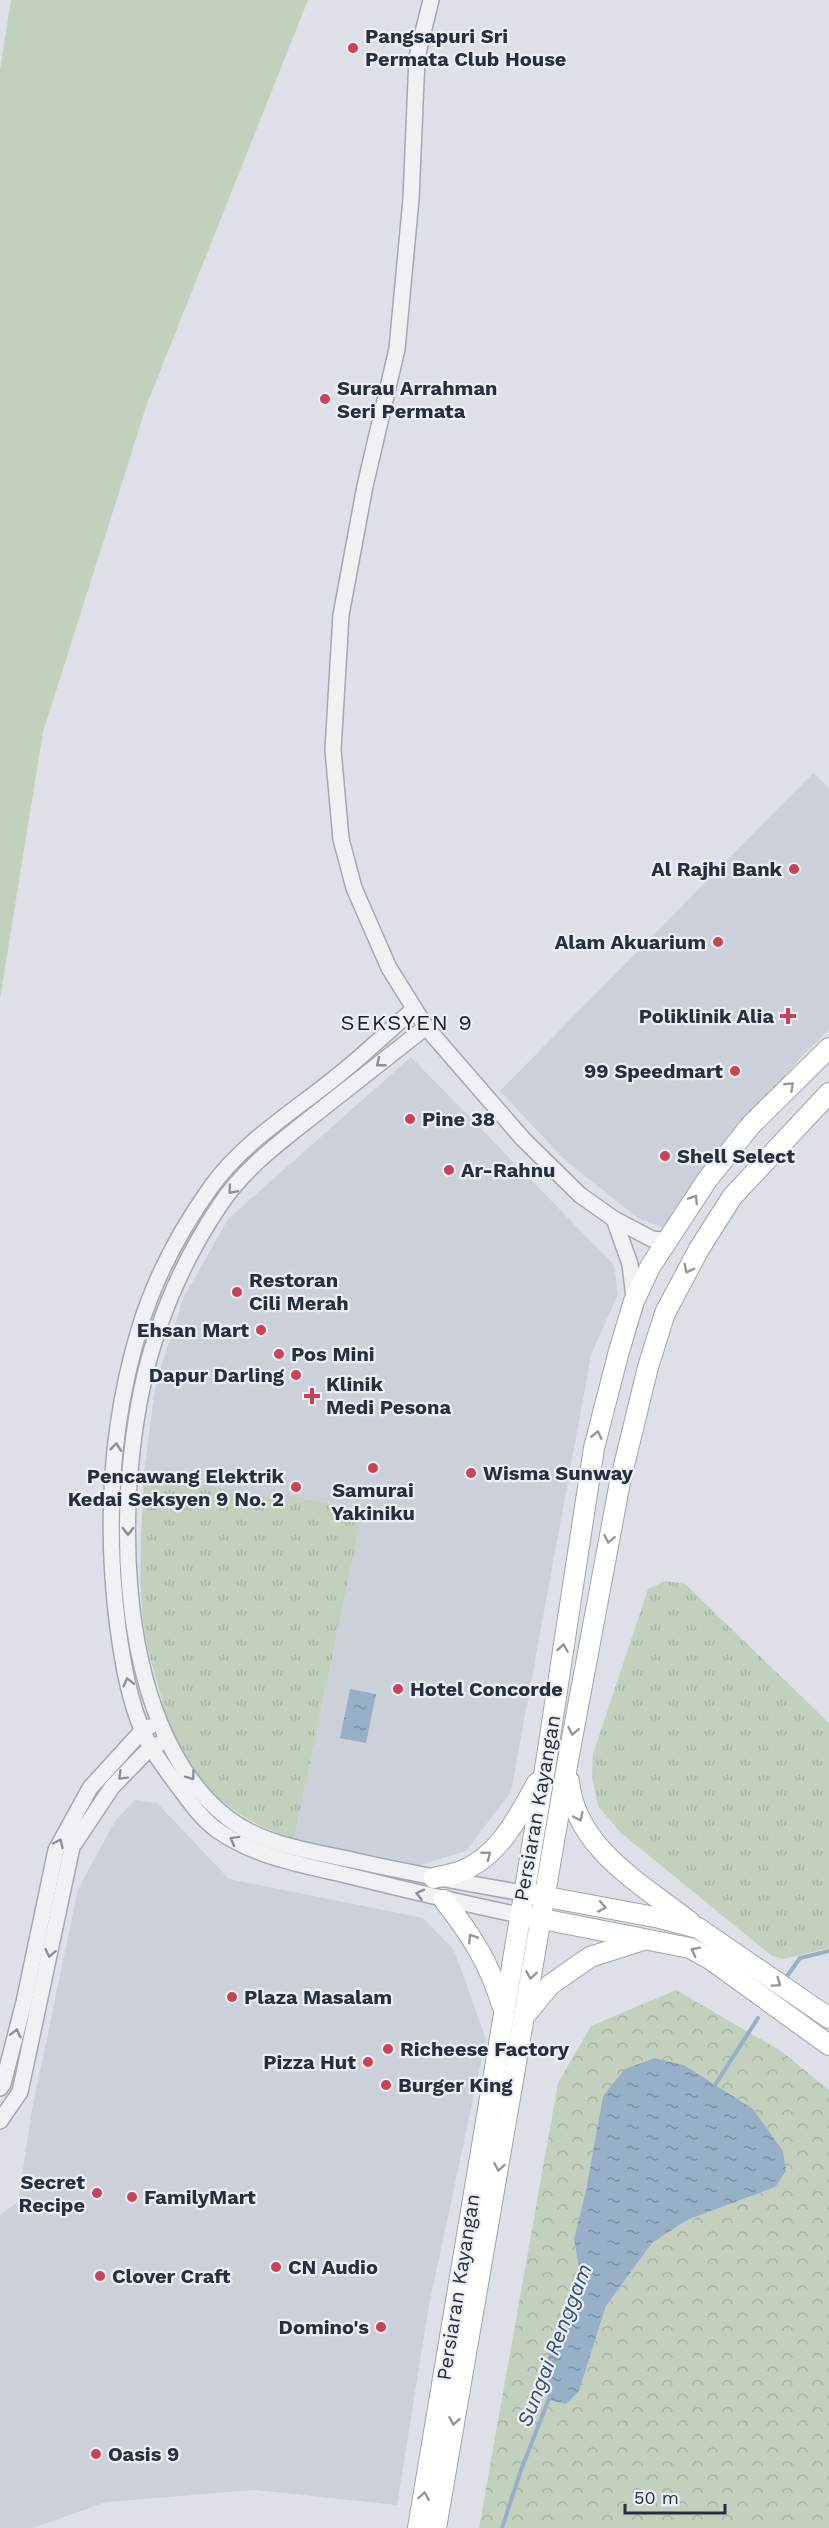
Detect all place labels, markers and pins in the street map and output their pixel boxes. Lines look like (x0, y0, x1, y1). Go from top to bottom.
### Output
place label: Pangsapuri Sri Permata Club House (365, 24, 566, 71)
marker: Pangsapuri Sri Permata Club House (346, 41, 360, 55)
place label: Surau Arrahman Seri Permata (337, 376, 497, 423)
marker: Surau Arrahman Seri Permata (318, 392, 332, 406)
place label: Al Rajhi Bank (651, 857, 783, 881)
marker: Al Rajhi Bank (787, 862, 801, 876)
place label: Alam Akuarium (555, 930, 706, 954)
marker: Alam Akuarium (711, 935, 725, 949)
place label: Poliklinik Alia (639, 1004, 774, 1028)
marker: Poliklinik Alia (779, 1007, 797, 1025)
place label: 99 Speedmart (584, 1059, 723, 1083)
marker: 99 Speedmart (728, 1064, 742, 1078)
place label: Pine 38 (422, 1107, 495, 1131)
marker: Pine 38 (403, 1112, 417, 1126)
place label: Shell Select (677, 1144, 795, 1168)
marker: Shell Select (658, 1149, 672, 1163)
place label: Ar-Rahnu (461, 1158, 555, 1182)
marker: Ar-Rahnu (442, 1163, 456, 1177)
place label: Restoran Cili Merah (249, 1268, 349, 1315)
marker: Restoran Cili Merah (230, 1285, 244, 1299)
place label: Ehsan Mart (137, 1318, 249, 1342)
marker: Ehsan Mart (254, 1323, 268, 1337)
place label: Pos Mini (291, 1342, 375, 1366)
marker: Pos Mini (272, 1347, 286, 1361)
place label: Dapur Darling (149, 1363, 285, 1387)
marker: Dapur Darling (289, 1368, 303, 1382)
place label: Klinik Medi Pesona (326, 1372, 451, 1419)
marker: Klinik Medi Pesona (303, 1387, 321, 1405)
marker: Samurai Yakiniku (366, 1461, 380, 1475)
place label: Wisma Sunway (483, 1461, 634, 1485)
place label: Pencawang Elektrik Kedai Seksyen 9 No. 2 (68, 1464, 285, 1511)
marker: Wisma Sunway (464, 1466, 478, 1480)
place label: Samurai Yakiniku (331, 1478, 415, 1525)
marker: Pencawang Elektrik Kedai Seksyen 9 No. 2 (289, 1480, 303, 1494)
place label: Hotel Concorde (410, 1677, 563, 1701)
marker: Hotel Concorde (391, 1682, 405, 1696)
place label: Plaza Masalam (244, 1985, 392, 2009)
marker: Plaza Masalam (225, 1990, 239, 2004)
place label: Richeese Factory (400, 2037, 570, 2061)
marker: Richeese Factory (381, 2042, 395, 2056)
place label: Pizza Hut (263, 2050, 356, 2074)
marker: Pizza Hut (361, 2055, 375, 2069)
place label: Burger King (398, 2073, 513, 2097)
marker: Burger King (379, 2078, 393, 2092)
place label: Secret Recipe (18, 2170, 85, 2217)
place label: FamilyMart (144, 2185, 256, 2209)
marker: Secret Recipe (90, 2186, 104, 2200)
marker: FamilyMart (125, 2190, 139, 2204)
place label: CN Audio (288, 2255, 378, 2279)
marker: CN Audio (269, 2260, 283, 2274)
place label: Clover Craft (112, 2264, 231, 2288)
marker: Clover Craft (93, 2269, 107, 2283)
place label: Domino's (279, 2315, 369, 2339)
marker: Domino's (374, 2320, 388, 2334)
place label: Oasis 9 (108, 2442, 179, 2466)
marker: Oasis 9 (89, 2447, 103, 2461)

